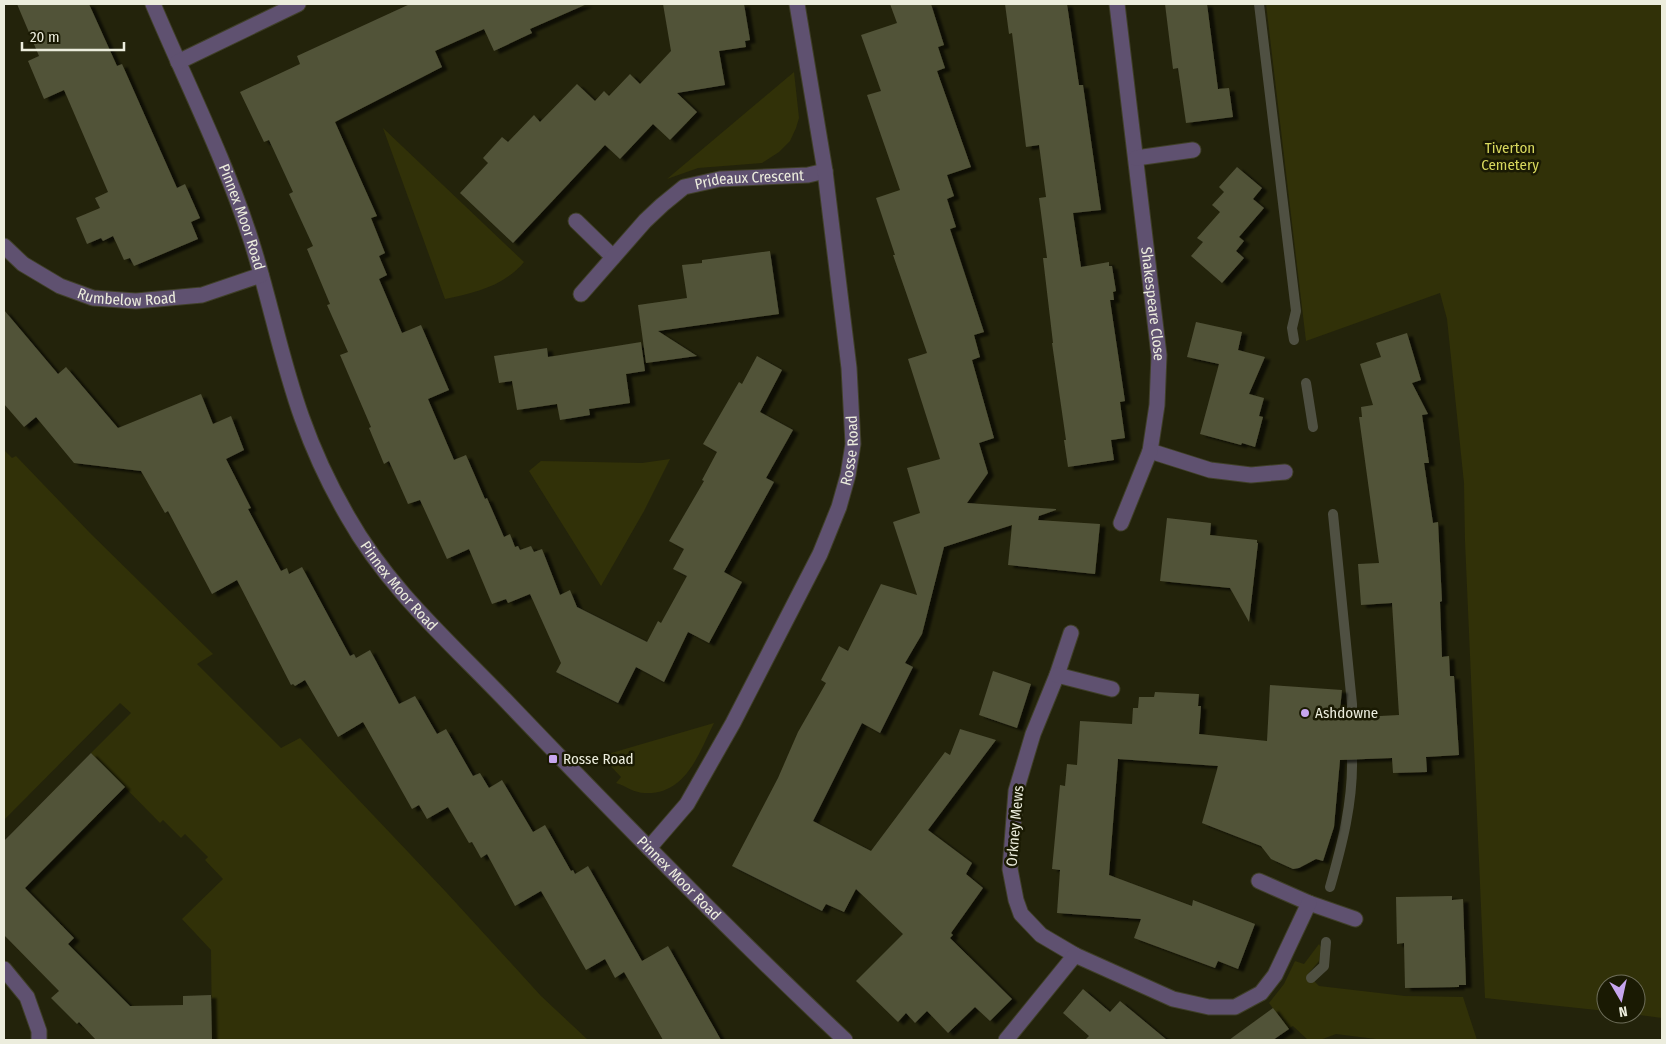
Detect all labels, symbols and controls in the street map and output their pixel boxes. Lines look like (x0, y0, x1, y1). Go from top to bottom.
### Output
scale bar (22, 20, 125, 52)
text: 20 m (30, 28, 60, 46)
park label: Tiverton Cemetery (1481, 139, 1539, 174)
street label: Pinnex Moor Road (215, 161, 269, 272)
street label: Prideaux Crescent (693, 166, 805, 193)
street label: Shakespeare Close (1137, 246, 1168, 361)
street label: Rumbelow Road (75, 284, 177, 310)
street label: Rosse Road (836, 415, 862, 488)
street label: Pinnex Moor Road (356, 538, 441, 634)
place label: Ashdowne (1315, 704, 1378, 722)
marker: Ashdowne (1299, 707, 1311, 719)
place label: Rosse Road (563, 750, 634, 768)
marker: Rosse Road (547, 753, 559, 765)
street label: Orkney Mews (1002, 785, 1028, 867)
street label: Pinnex Moor Road (633, 832, 724, 924)
north arrow (1596, 974, 1646, 1024)
text: N (1617, 1002, 1628, 1020)

